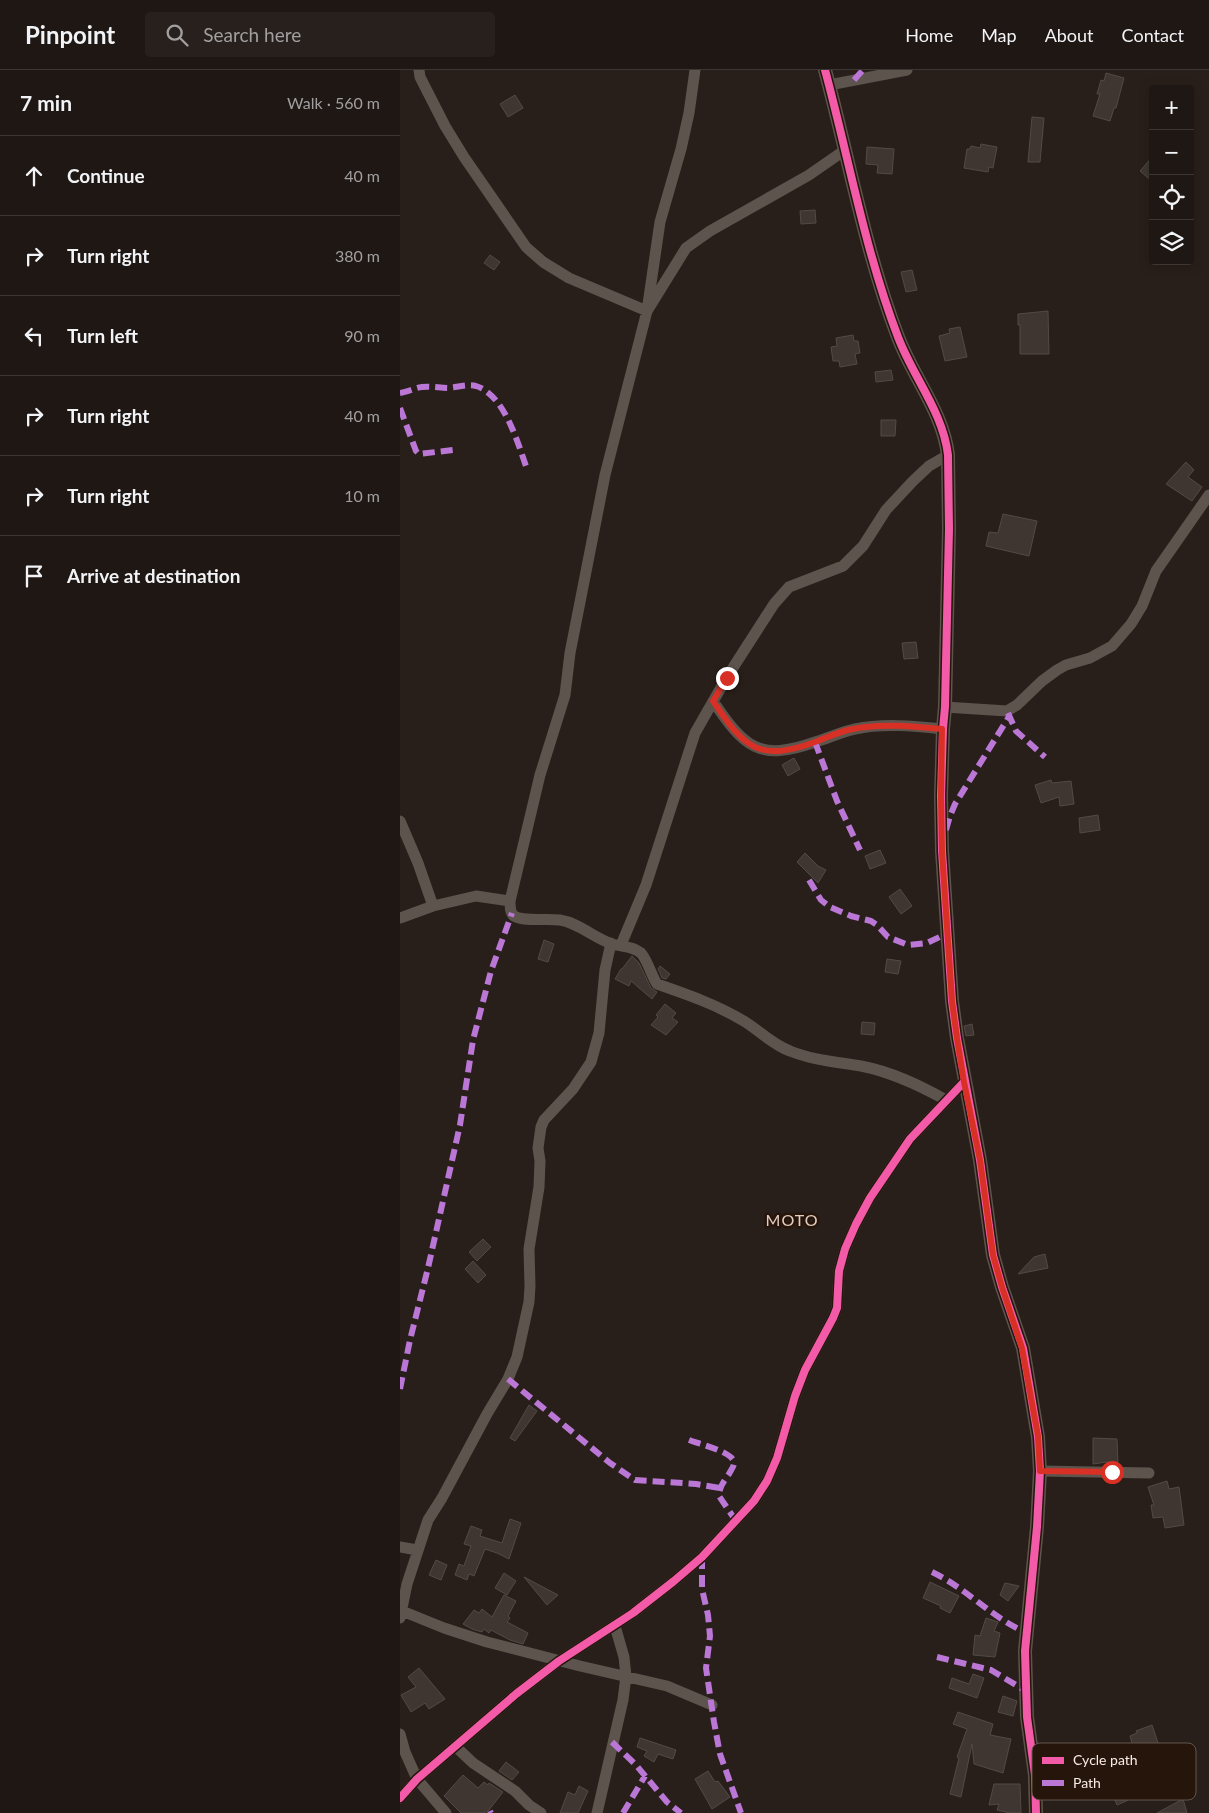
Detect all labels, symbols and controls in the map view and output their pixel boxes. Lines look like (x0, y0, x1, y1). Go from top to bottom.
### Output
search box (145, 12, 495, 57)
text: Pinpoint (25, 20, 115, 49)
icon: search (163, 21, 191, 49)
text: Search here (203, 23, 301, 46)
text: Home (905, 24, 953, 46)
text: Map (981, 24, 1017, 46)
text: About (1045, 24, 1094, 46)
text: Contact (1122, 24, 1184, 46)
map controls (1149, 85, 1194, 265)
button: + (1149, 85, 1194, 130)
text: 7 min (20, 90, 72, 115)
text: Walk · 560 m (287, 93, 380, 112)
button: − (1149, 130, 1194, 175)
icon: ahead (20, 162, 48, 190)
text: Continue (67, 164, 145, 187)
text: 40 m (344, 166, 380, 185)
button: locate (1149, 175, 1194, 220)
button: layers (1149, 220, 1194, 265)
icon: right (20, 242, 48, 270)
text: Turn right (67, 244, 149, 267)
text: 380 m (335, 246, 380, 265)
icon: left (20, 322, 48, 350)
text: Turn left (67, 324, 138, 347)
text: 90 m (344, 326, 380, 345)
icon: right (20, 402, 48, 430)
text: Turn right (67, 404, 149, 427)
text: 40 m (344, 406, 380, 425)
icon: right (20, 482, 48, 510)
text: Turn right (67, 484, 149, 507)
text: 10 m (344, 486, 380, 505)
icon: arrive (20, 562, 48, 590)
text: Arrive at destination (67, 564, 240, 587)
route end (716, 667, 739, 690)
district label: MOTO (766, 1210, 818, 1229)
route start (1101, 1461, 1124, 1484)
legend (1032, 1743, 1196, 1800)
text: Cycle path (1073, 1751, 1138, 1768)
text: Path (1073, 1774, 1101, 1791)

